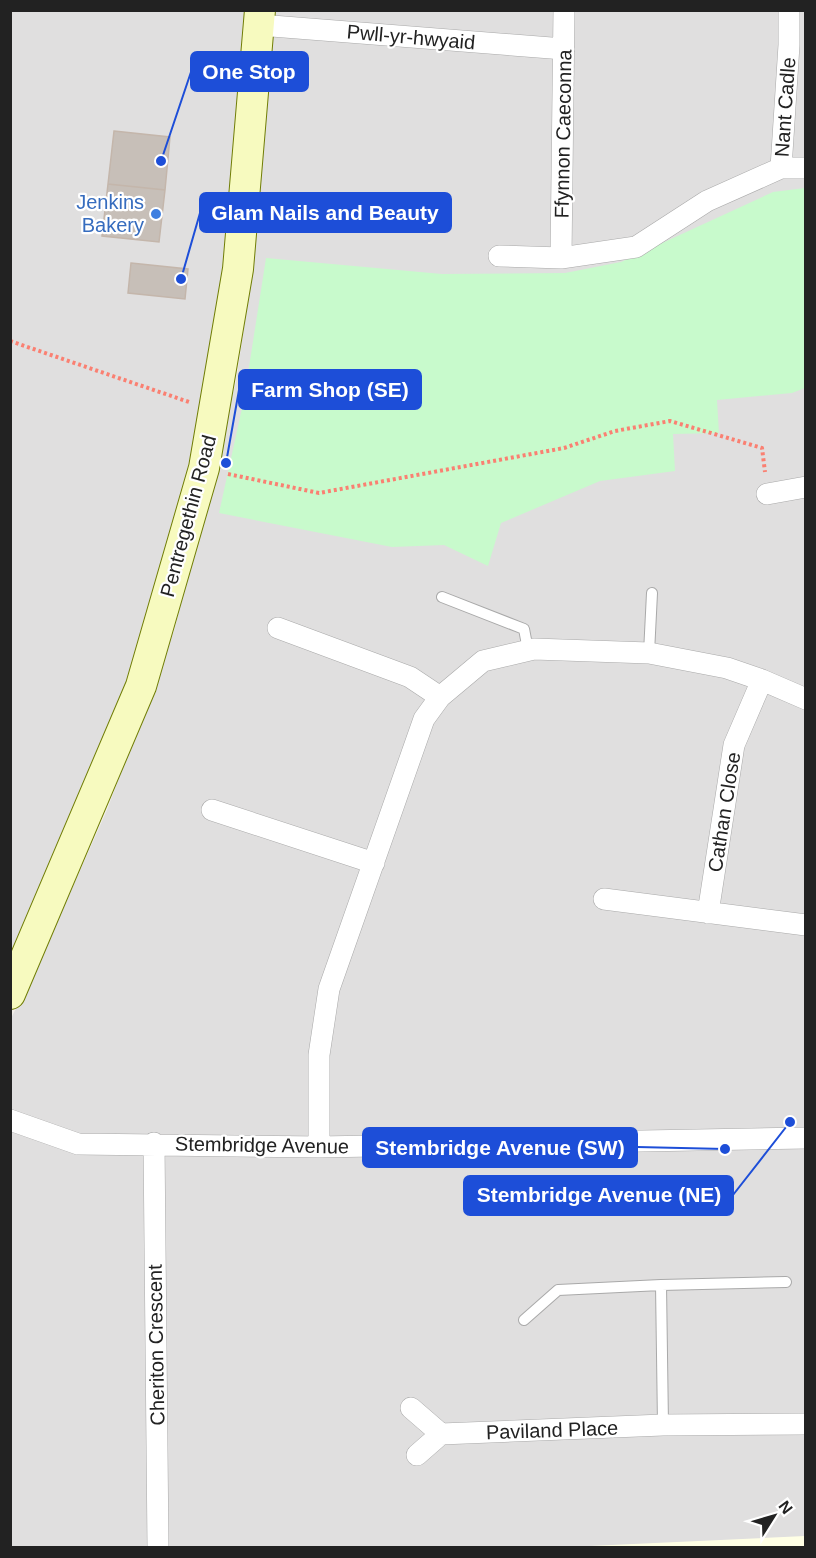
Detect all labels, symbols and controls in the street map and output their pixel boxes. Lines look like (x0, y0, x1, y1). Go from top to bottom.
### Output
street label: Pwll-yr-hwyaid (346, 20, 476, 54)
street label: Ffynnon Caeconna (551, 48, 575, 219)
callout: One Stop (191, 52, 308, 91)
street label: Nant Cadle (771, 56, 799, 158)
text: One Stop (202, 60, 296, 83)
place label: Jenkins Bakery (76, 191, 144, 236)
callout: Glam Nails and Beauty (200, 193, 451, 232)
text: Glam Nails and Beauty (211, 201, 439, 224)
marker: Jenkins Bakery (149, 207, 163, 221)
callout: Farm Shop (SE) (239, 370, 421, 409)
text: Farm Shop (SE) (251, 378, 409, 401)
street label: Pentregethin Road (156, 433, 220, 599)
street label: Cathan Close (704, 750, 744, 874)
callout: Stembridge Avenue (SW) (363, 1128, 637, 1167)
street label: Stembridge Avenue (175, 1132, 349, 1158)
text: Stembridge Avenue (SW) (375, 1136, 625, 1159)
callout: Stembridge Avenue (NE) (464, 1176, 733, 1215)
text: Stembridge Avenue (NE) (477, 1183, 721, 1206)
street label: Cheriton Crescent (144, 1264, 168, 1426)
street label: Paviland Place (486, 1417, 618, 1443)
north arrow (744, 1486, 804, 1546)
text: N (775, 1498, 796, 1517)

